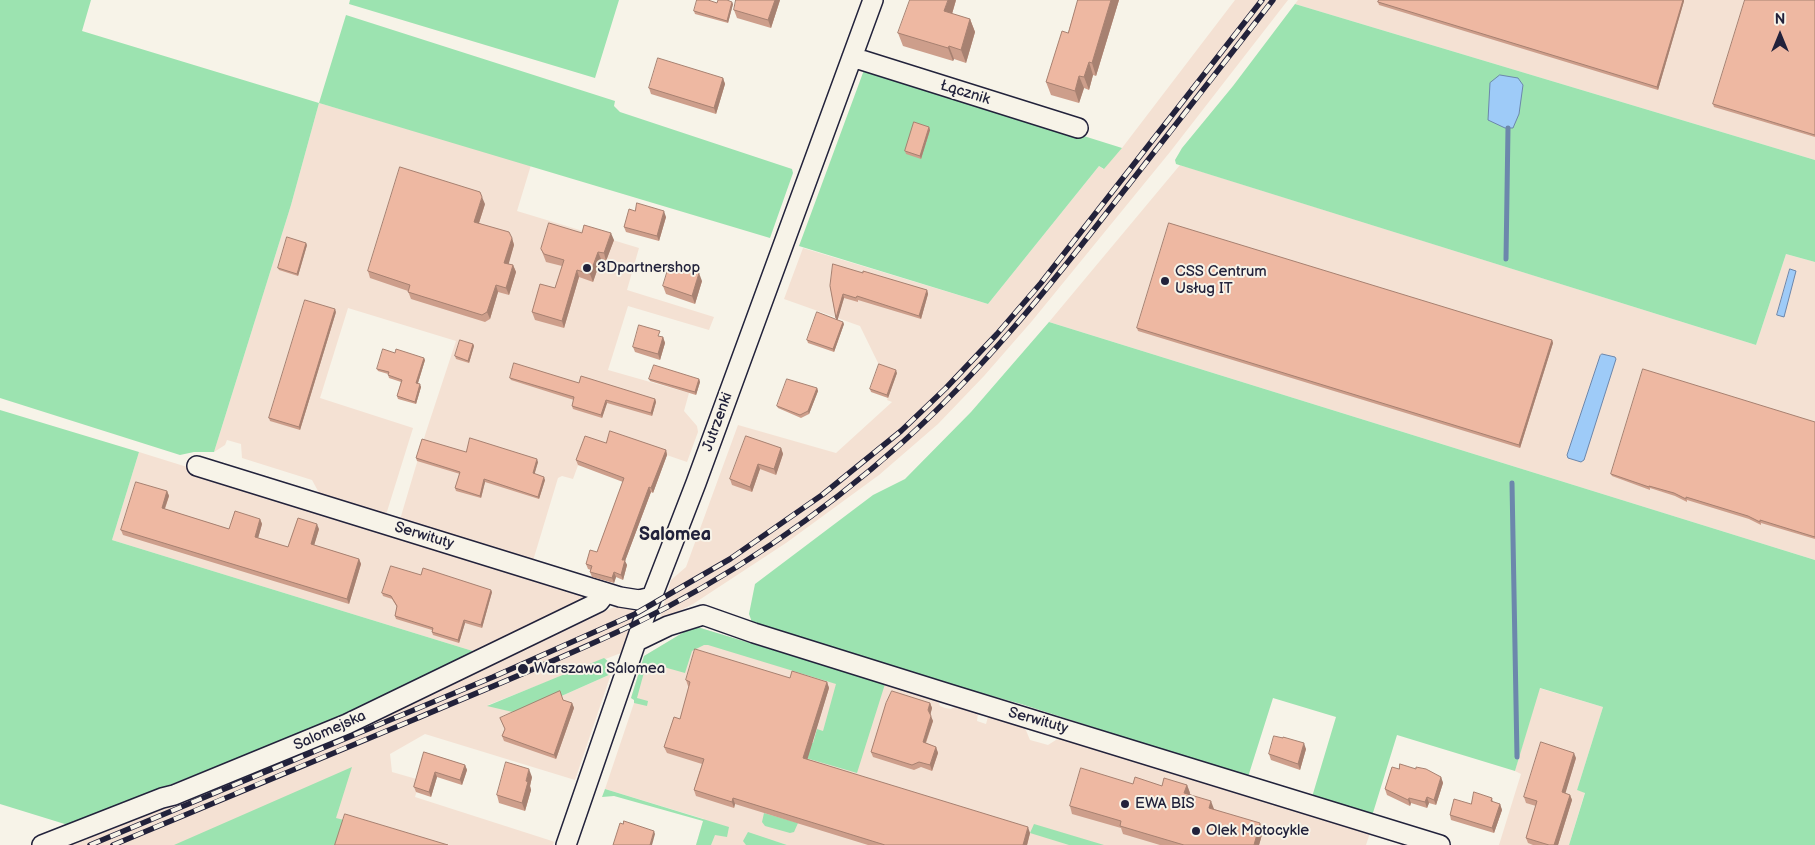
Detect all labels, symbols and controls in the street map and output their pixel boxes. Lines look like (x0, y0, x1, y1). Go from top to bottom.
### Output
north arrow (1755, 10, 1805, 60)
text: N (1775, 11, 1785, 28)
street label: Łącznik (938, 77, 992, 109)
place label: 3Dpartnershop (597, 259, 700, 277)
marker: 3Dpartnershop (581, 262, 593, 274)
place label: CSS Centrum Usług IT (1175, 263, 1267, 298)
marker: CSS Centrum Usług IT (1159, 275, 1171, 287)
street label: Jutrzenki (699, 390, 737, 454)
street label: Serwituty (392, 518, 456, 554)
district label: Salomea (639, 524, 711, 546)
place label: Warszawa Salomea (534, 660, 665, 678)
marker: Warszawa Salomea (516, 662, 530, 676)
street label: Serwituty (1006, 704, 1070, 738)
street label: Salomejska (291, 707, 369, 755)
place label: EWA BIS (1135, 795, 1195, 813)
marker: EWA BIS (1119, 798, 1131, 810)
place label: Olek Motocykle (1206, 822, 1309, 840)
marker: Olek Motocykle (1190, 825, 1202, 837)

